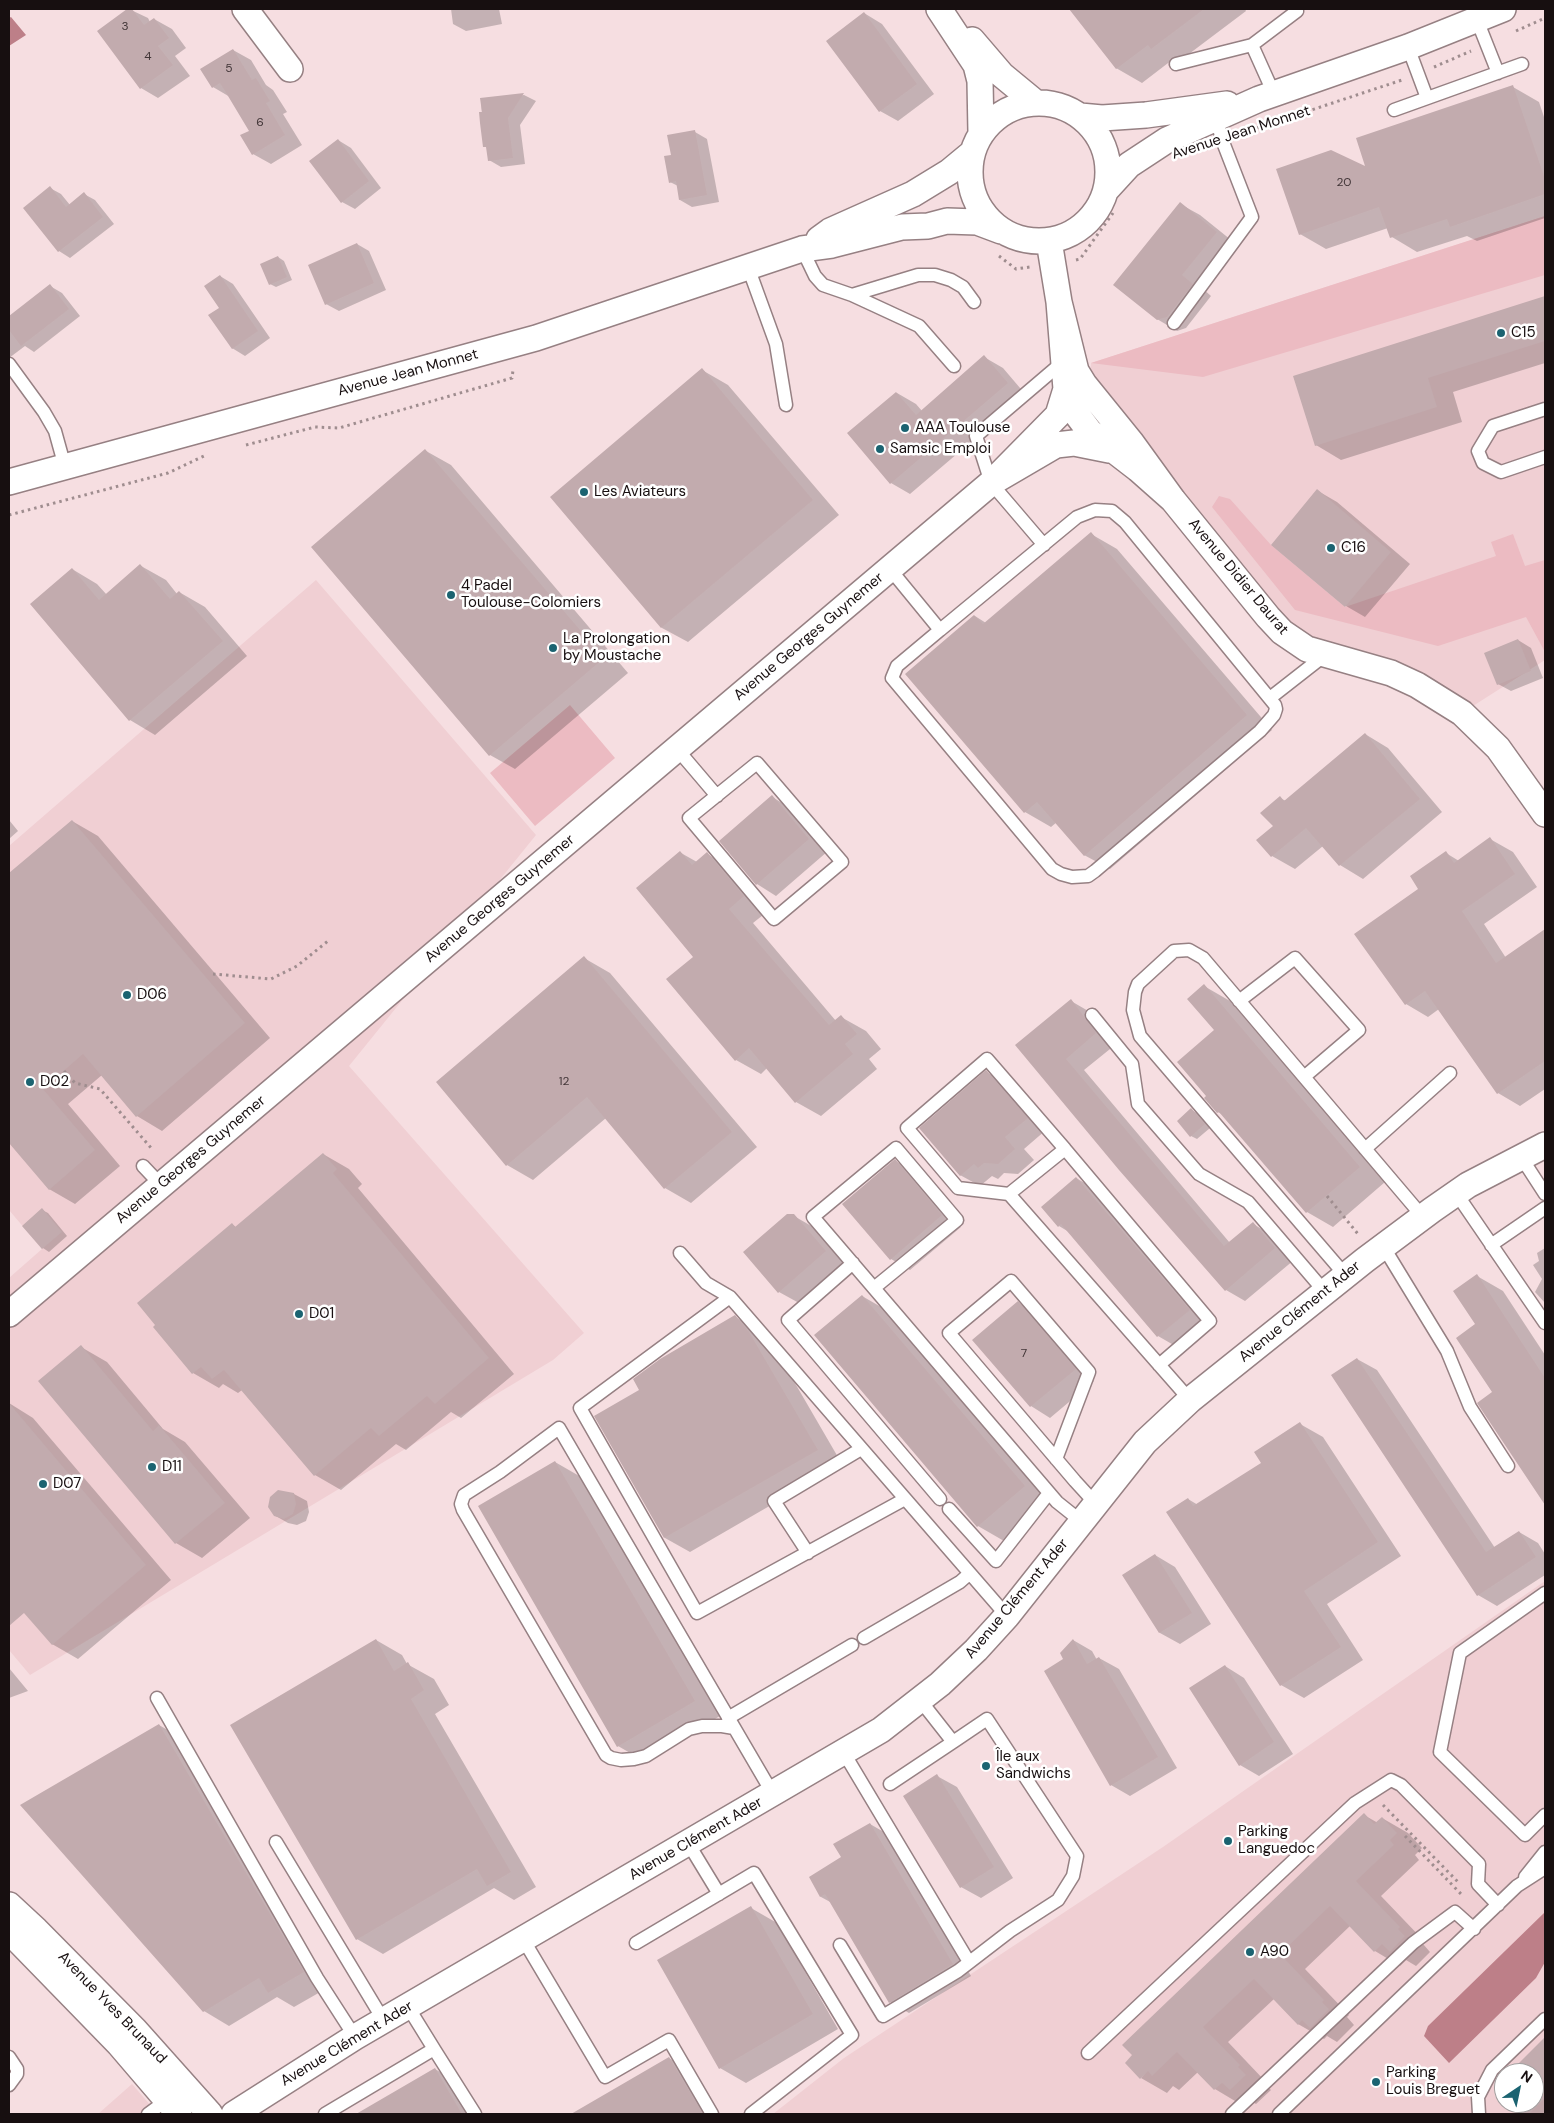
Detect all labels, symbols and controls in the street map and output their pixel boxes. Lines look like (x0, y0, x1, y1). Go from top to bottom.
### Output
house number: 3 (121, 20, 129, 34)
house number: 4 (144, 50, 152, 64)
house number: 5 (225, 62, 233, 76)
street label: Avenue Jean Monnet (1169, 102, 1313, 164)
house number: 6 (256, 116, 264, 130)
house number: 20 (1337, 176, 1351, 190)
place label: C15 (1511, 324, 1536, 342)
marker: C15 (1495, 327, 1507, 339)
street label: Avenue Jean Monnet (336, 346, 480, 400)
place label: AAA Toulouse (915, 419, 1010, 437)
marker: AAA Toulouse (899, 422, 911, 434)
place label: Samsic Emploi (890, 440, 991, 458)
marker: Samsic Emploi (874, 443, 886, 455)
place label: Les Aviateurs (594, 483, 686, 501)
marker: Les Aviateurs (578, 486, 590, 498)
street label: Avenue Didier Daurat (1184, 515, 1292, 639)
place label: C16 (1341, 539, 1366, 557)
marker: C16 (1325, 542, 1337, 554)
street label: Avenue Georges Guynemer (730, 569, 888, 705)
place label: 4 Padel Toulouse-Colomiers (461, 577, 601, 612)
marker: 4 Padel Toulouse-Colomiers (445, 589, 457, 601)
place label: La Prolongation by Moustache (563, 630, 670, 665)
marker: La Prolongation by Moustache (547, 642, 559, 654)
street label: Avenue Georges Guynemer (421, 831, 579, 967)
place label: D06 (137, 986, 167, 1004)
marker: D06 (121, 989, 133, 1001)
place label: D02 (40, 1073, 69, 1091)
house number: 12 (559, 1075, 569, 1089)
marker: D02 (24, 1076, 36, 1088)
street label: Avenue Georges Guynemer (112, 1092, 270, 1228)
street label: Avenue Clément Ader (1236, 1257, 1364, 1367)
place label: D01 (309, 1305, 334, 1323)
marker: D01 (293, 1308, 305, 1320)
house number: 7 (1021, 1347, 1027, 1361)
place label: D11 (162, 1458, 182, 1476)
marker: D11 (146, 1461, 158, 1473)
place label: D07 (53, 1475, 81, 1493)
marker: D07 (37, 1478, 49, 1490)
street label: Avenue Clément Ader (962, 1535, 1072, 1663)
place label: Île aux Sandwichs (996, 1748, 1071, 1783)
marker: Île aux Sandwichs (980, 1760, 992, 1772)
street label: Avenue Clément Ader (626, 1793, 766, 1885)
place label: Parking Languedoc (1238, 1823, 1315, 1858)
marker: Parking Languedoc (1222, 1835, 1234, 1847)
place label: A90 (1260, 1943, 1289, 1961)
marker: A90 (1244, 1946, 1256, 1958)
street label: Avenue Yves Brunaud (54, 1948, 170, 2068)
street label: Avenue Clément Ader (278, 1997, 416, 2091)
north arrow (1494, 2063, 1544, 2113)
place label: Parking Louis Breguet (1386, 2064, 1480, 2099)
text: N (1518, 2066, 1536, 2087)
marker: Parking Louis Breguet (1370, 2076, 1382, 2088)

